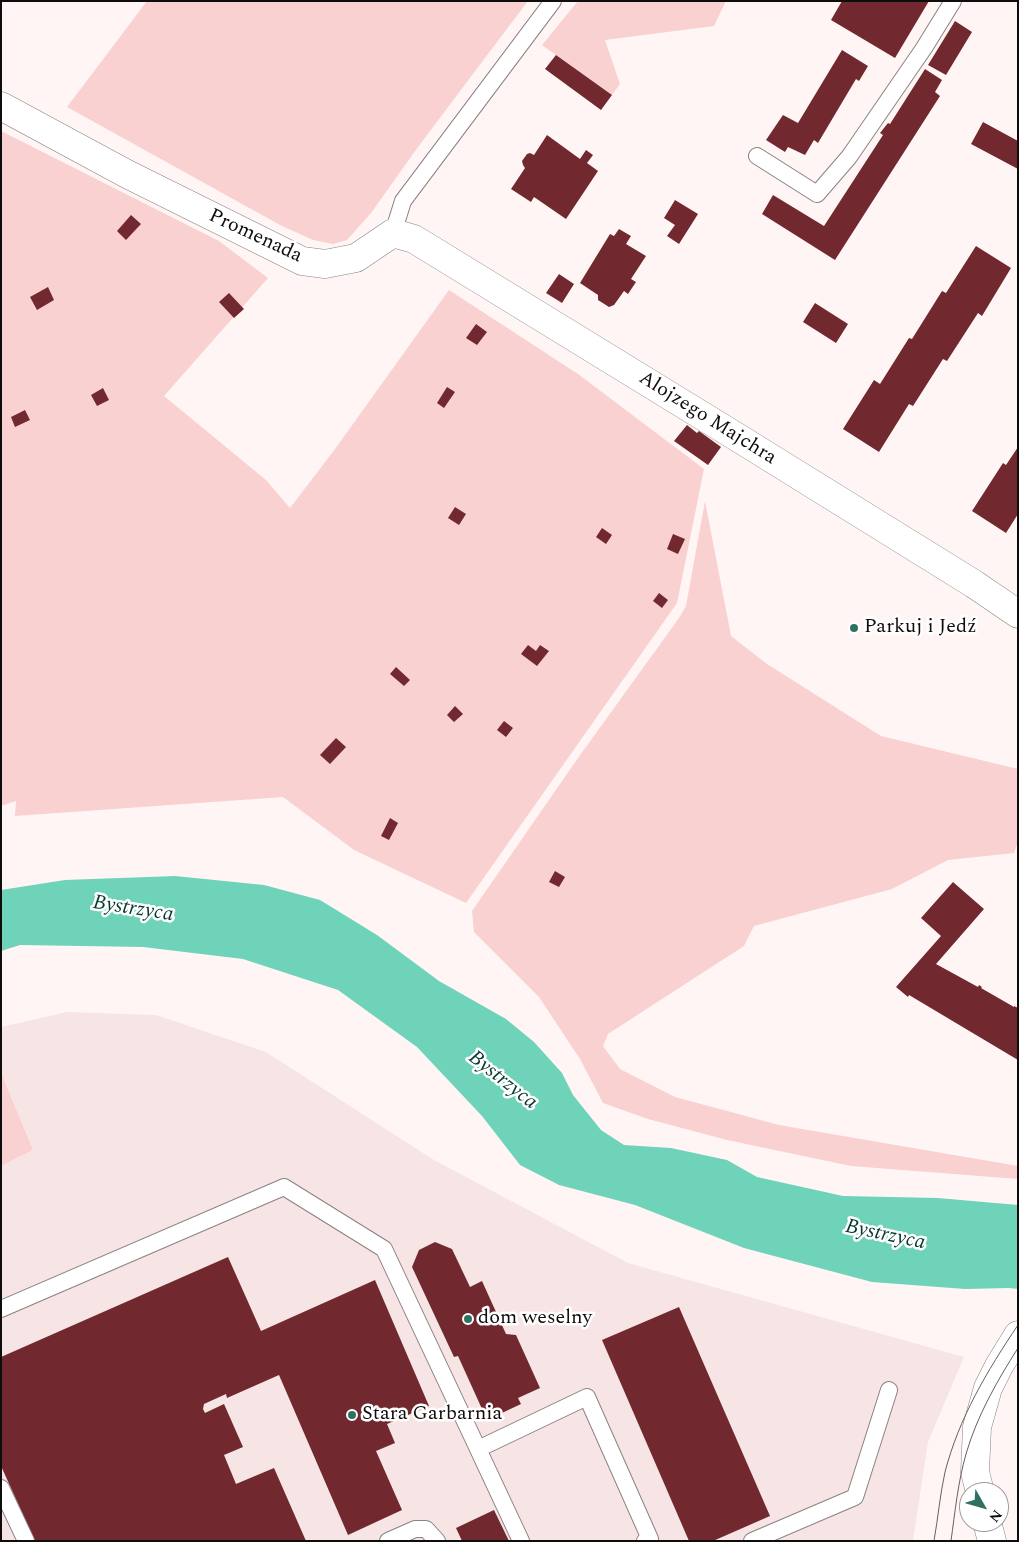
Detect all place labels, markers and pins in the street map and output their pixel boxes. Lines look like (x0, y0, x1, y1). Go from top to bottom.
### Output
place label: Parkuj i Jedź (864, 616, 977, 640)
marker: Parkuj i Jedź (848, 622, 860, 634)
place label: dom weselny (478, 1307, 592, 1331)
marker: dom weselny (462, 1313, 474, 1325)
place label: Stara Garbarnia (362, 1403, 502, 1427)
marker: Stara Garbarnia (346, 1409, 358, 1421)

